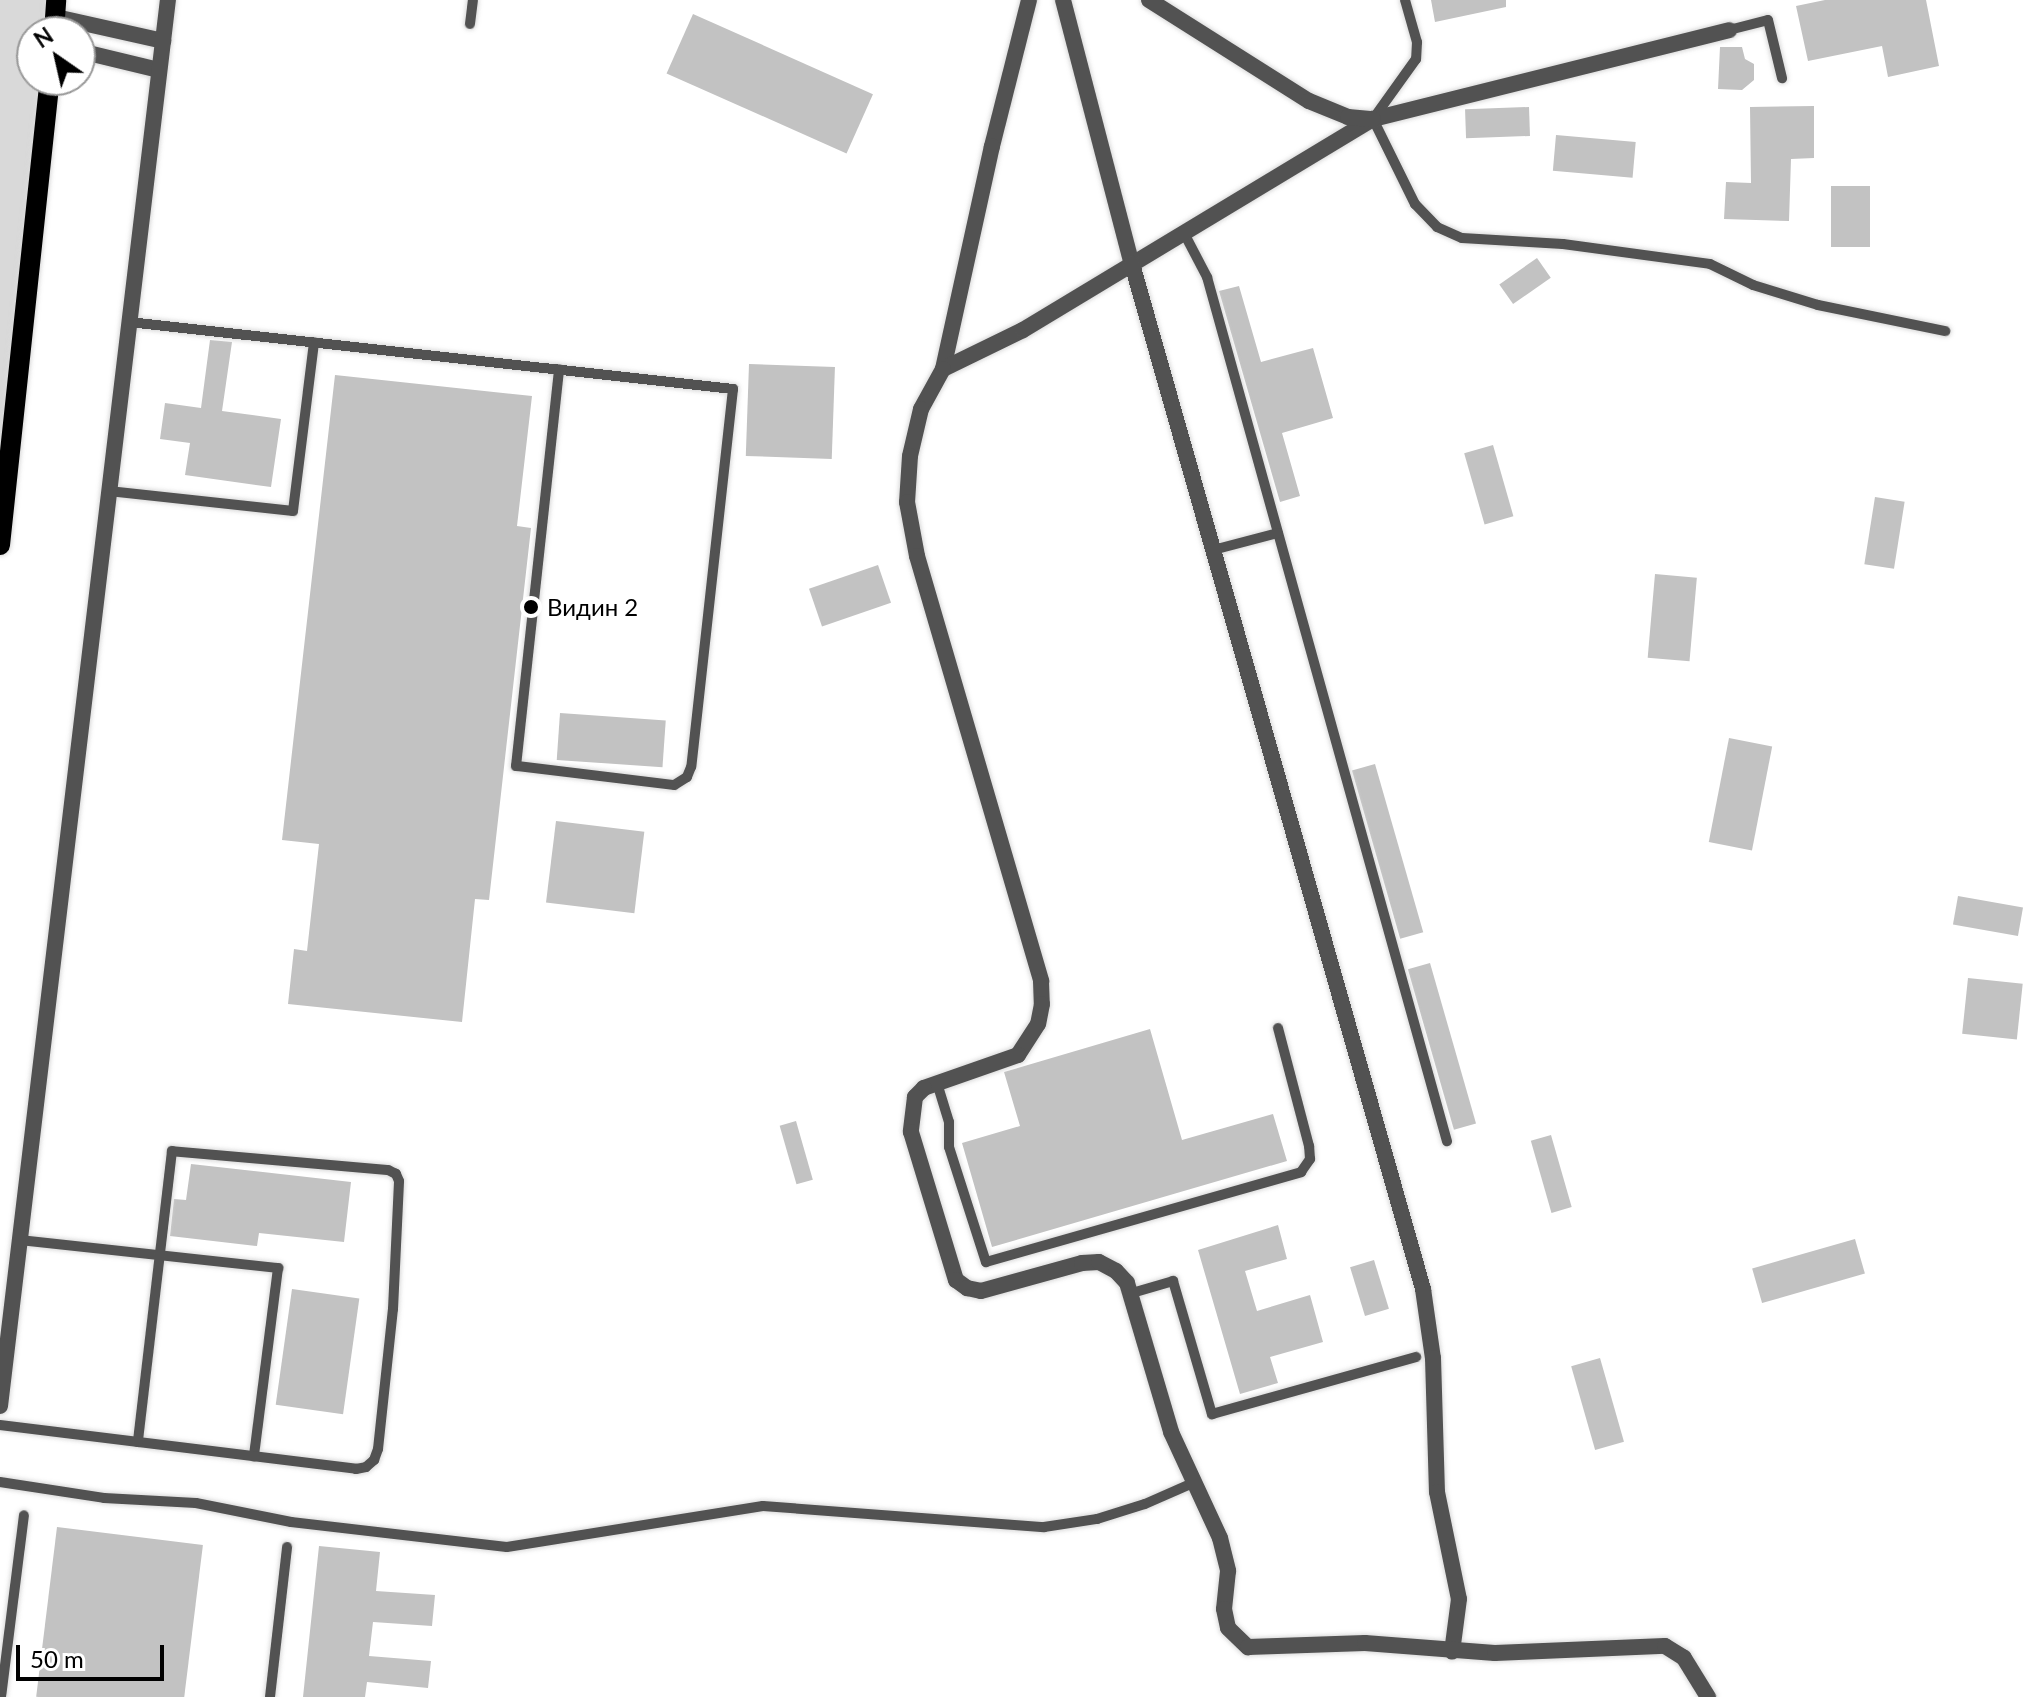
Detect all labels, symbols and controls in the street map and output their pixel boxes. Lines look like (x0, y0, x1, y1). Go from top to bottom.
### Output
north arrow (16, 16, 96, 96)
text: N (29, 21, 58, 53)
place label: Видин 2 (547, 593, 638, 621)
marker: Видин 2 (522, 598, 540, 616)
scale bar (20, 1629, 168, 1679)
text: 50 m (30, 1644, 84, 1673)

